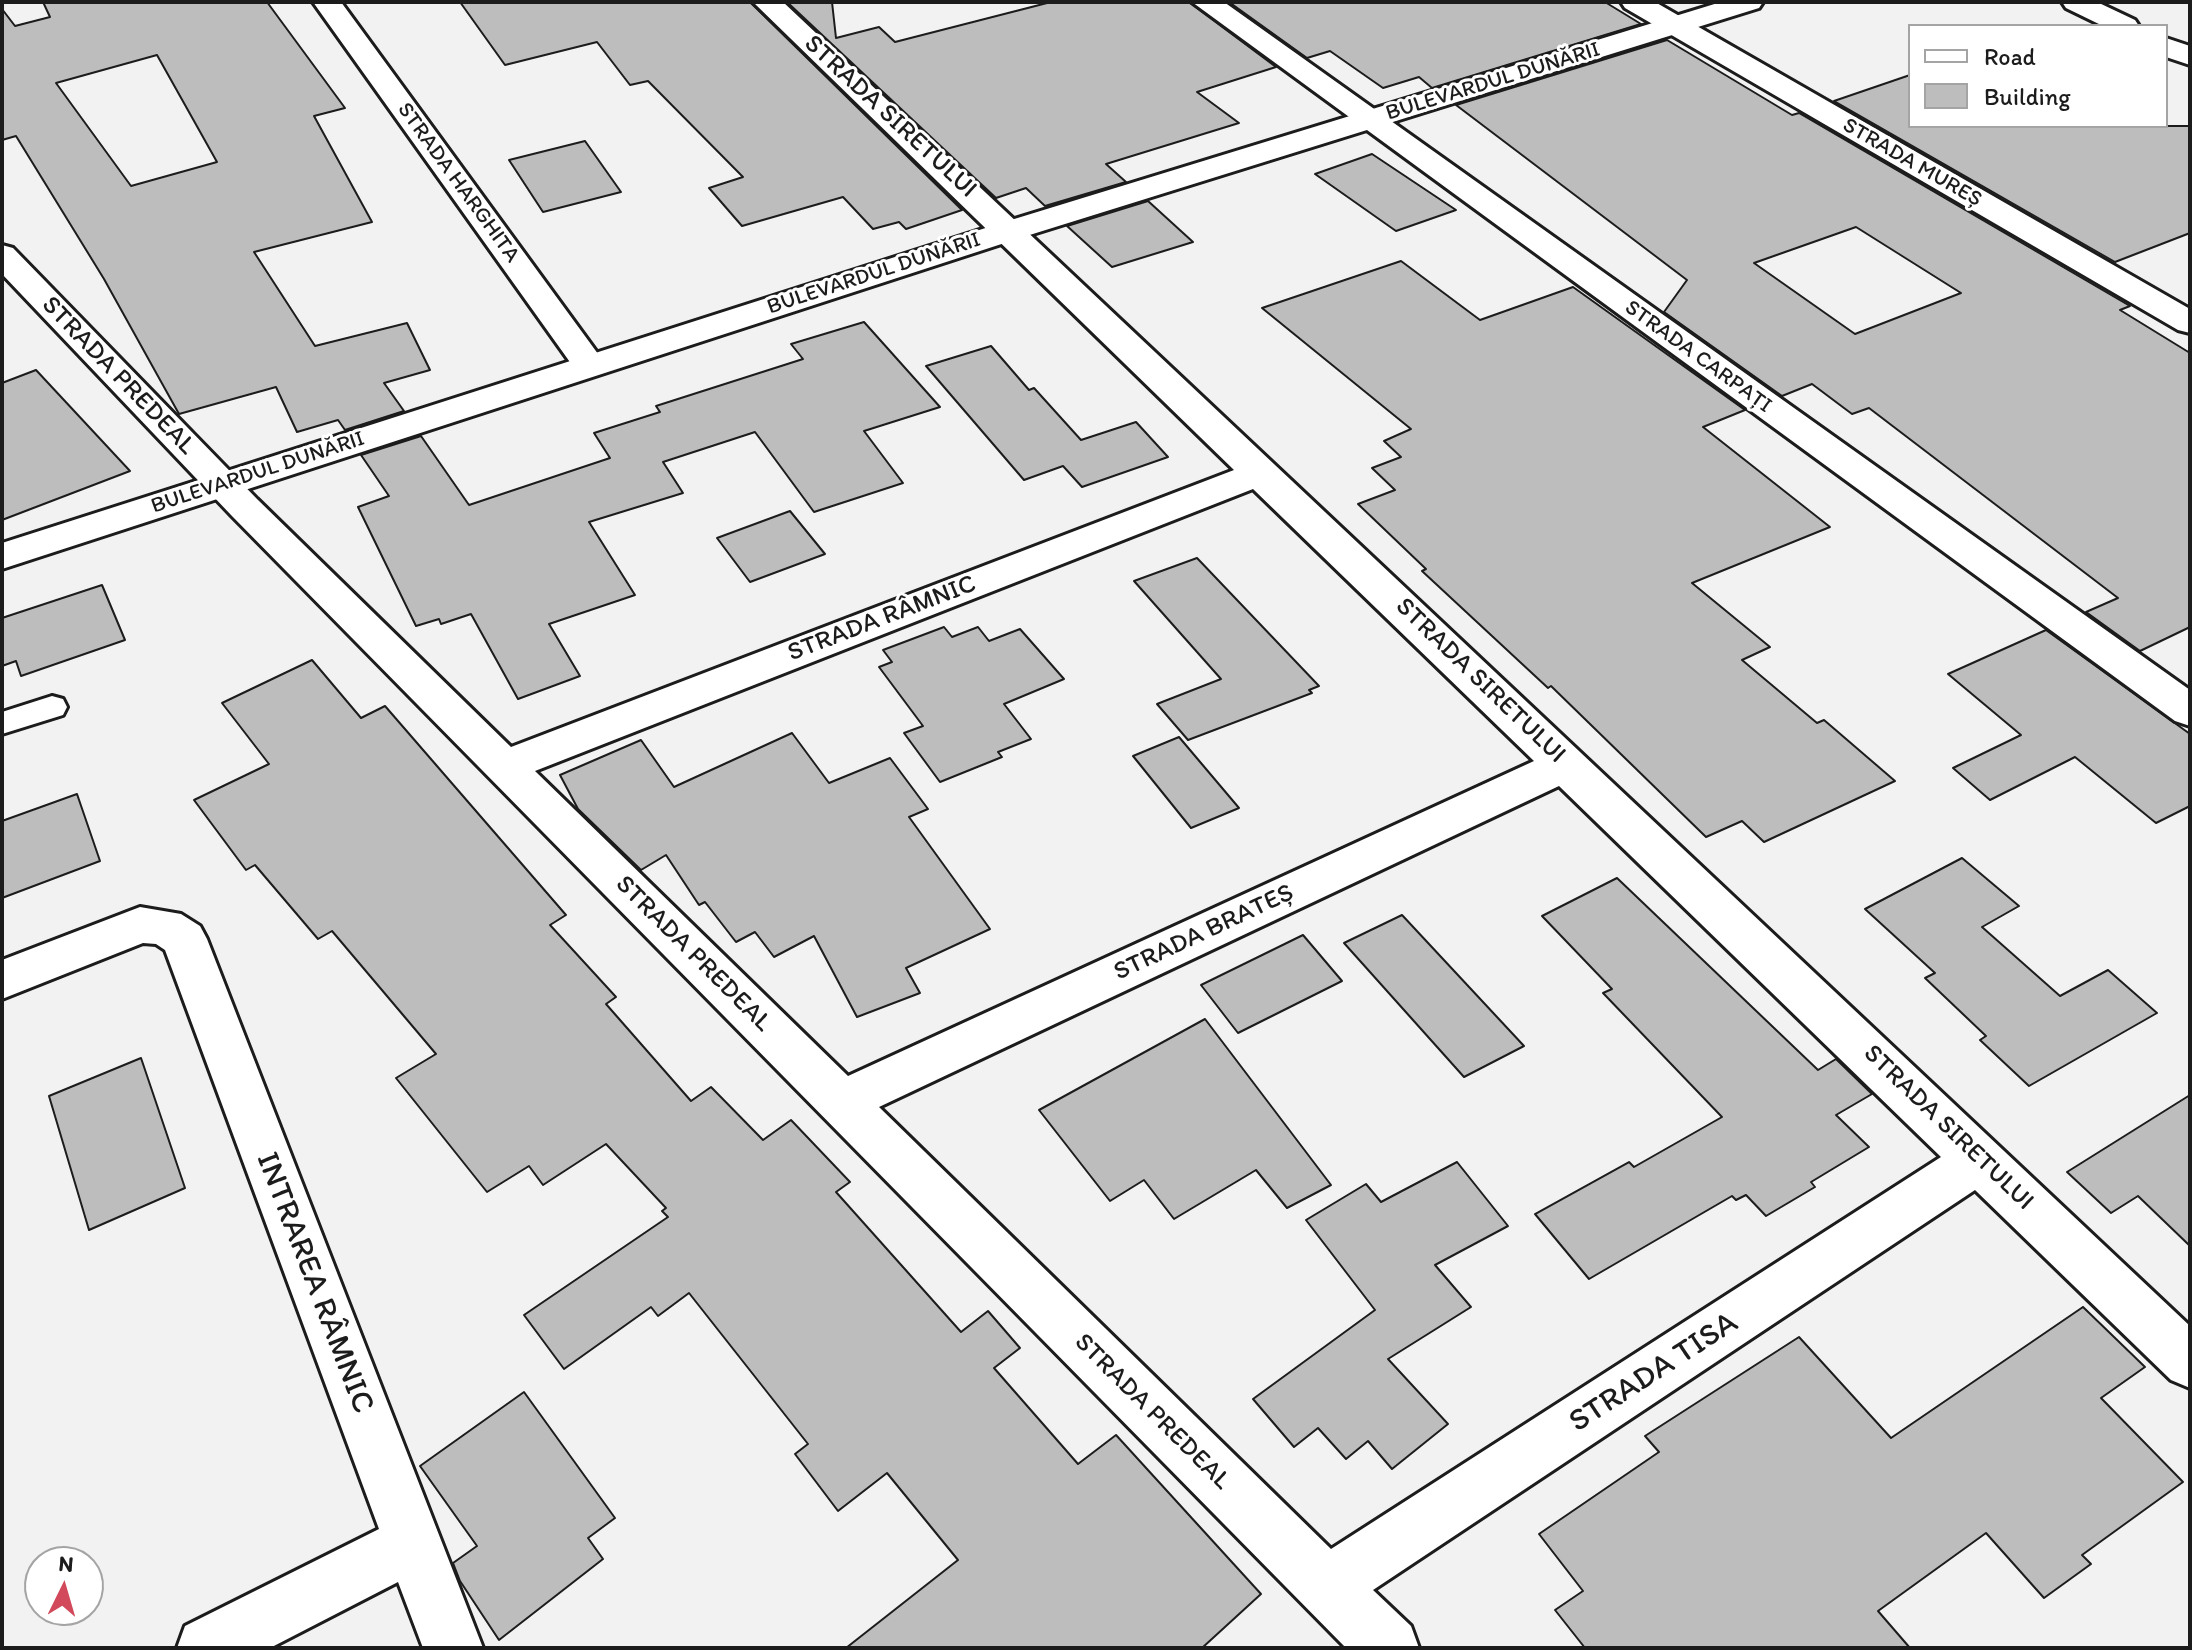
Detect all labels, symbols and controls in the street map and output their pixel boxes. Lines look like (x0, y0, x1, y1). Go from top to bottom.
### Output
legend (1908, 24, 2168, 128)
street label: STRADA SIRETULUI (797, 29, 983, 205)
street label: BULEVARDUL DUNĂRII (1383, 37, 1603, 127)
text: Road (1984, 42, 2036, 71)
text: Building (1984, 82, 2071, 111)
street label: STRADA HARGHITA (391, 98, 525, 268)
street label: STRADA MUREȘ (1838, 113, 1986, 213)
street label: BULEVARDUL DUNĂRII (764, 227, 984, 321)
street label: STRADA PREDEAL (34, 290, 202, 462)
street label: STRADA CARPAȚI (1619, 295, 1777, 419)
street label: BULEVARDUL DUNĂRII (148, 426, 368, 520)
street label: STRADA RÂMNIC (784, 569, 980, 669)
street label: STRADA SIRETULUI (1388, 592, 1572, 770)
street label: STRADA PREDEAL (608, 869, 778, 1039)
street label: STRADA BRATEȘ (1109, 878, 1299, 988)
street label: STRADA SIRETULUI (1856, 1039, 2040, 1217)
street label: INTRAREA RÂMNIC (247, 1147, 381, 1419)
street label: STRADA TISA (1562, 1304, 1746, 1442)
street label: STRADA PREDEAL (1067, 1327, 1237, 1497)
north arrow (24, 1546, 104, 1626)
text: N (57, 1549, 75, 1578)

